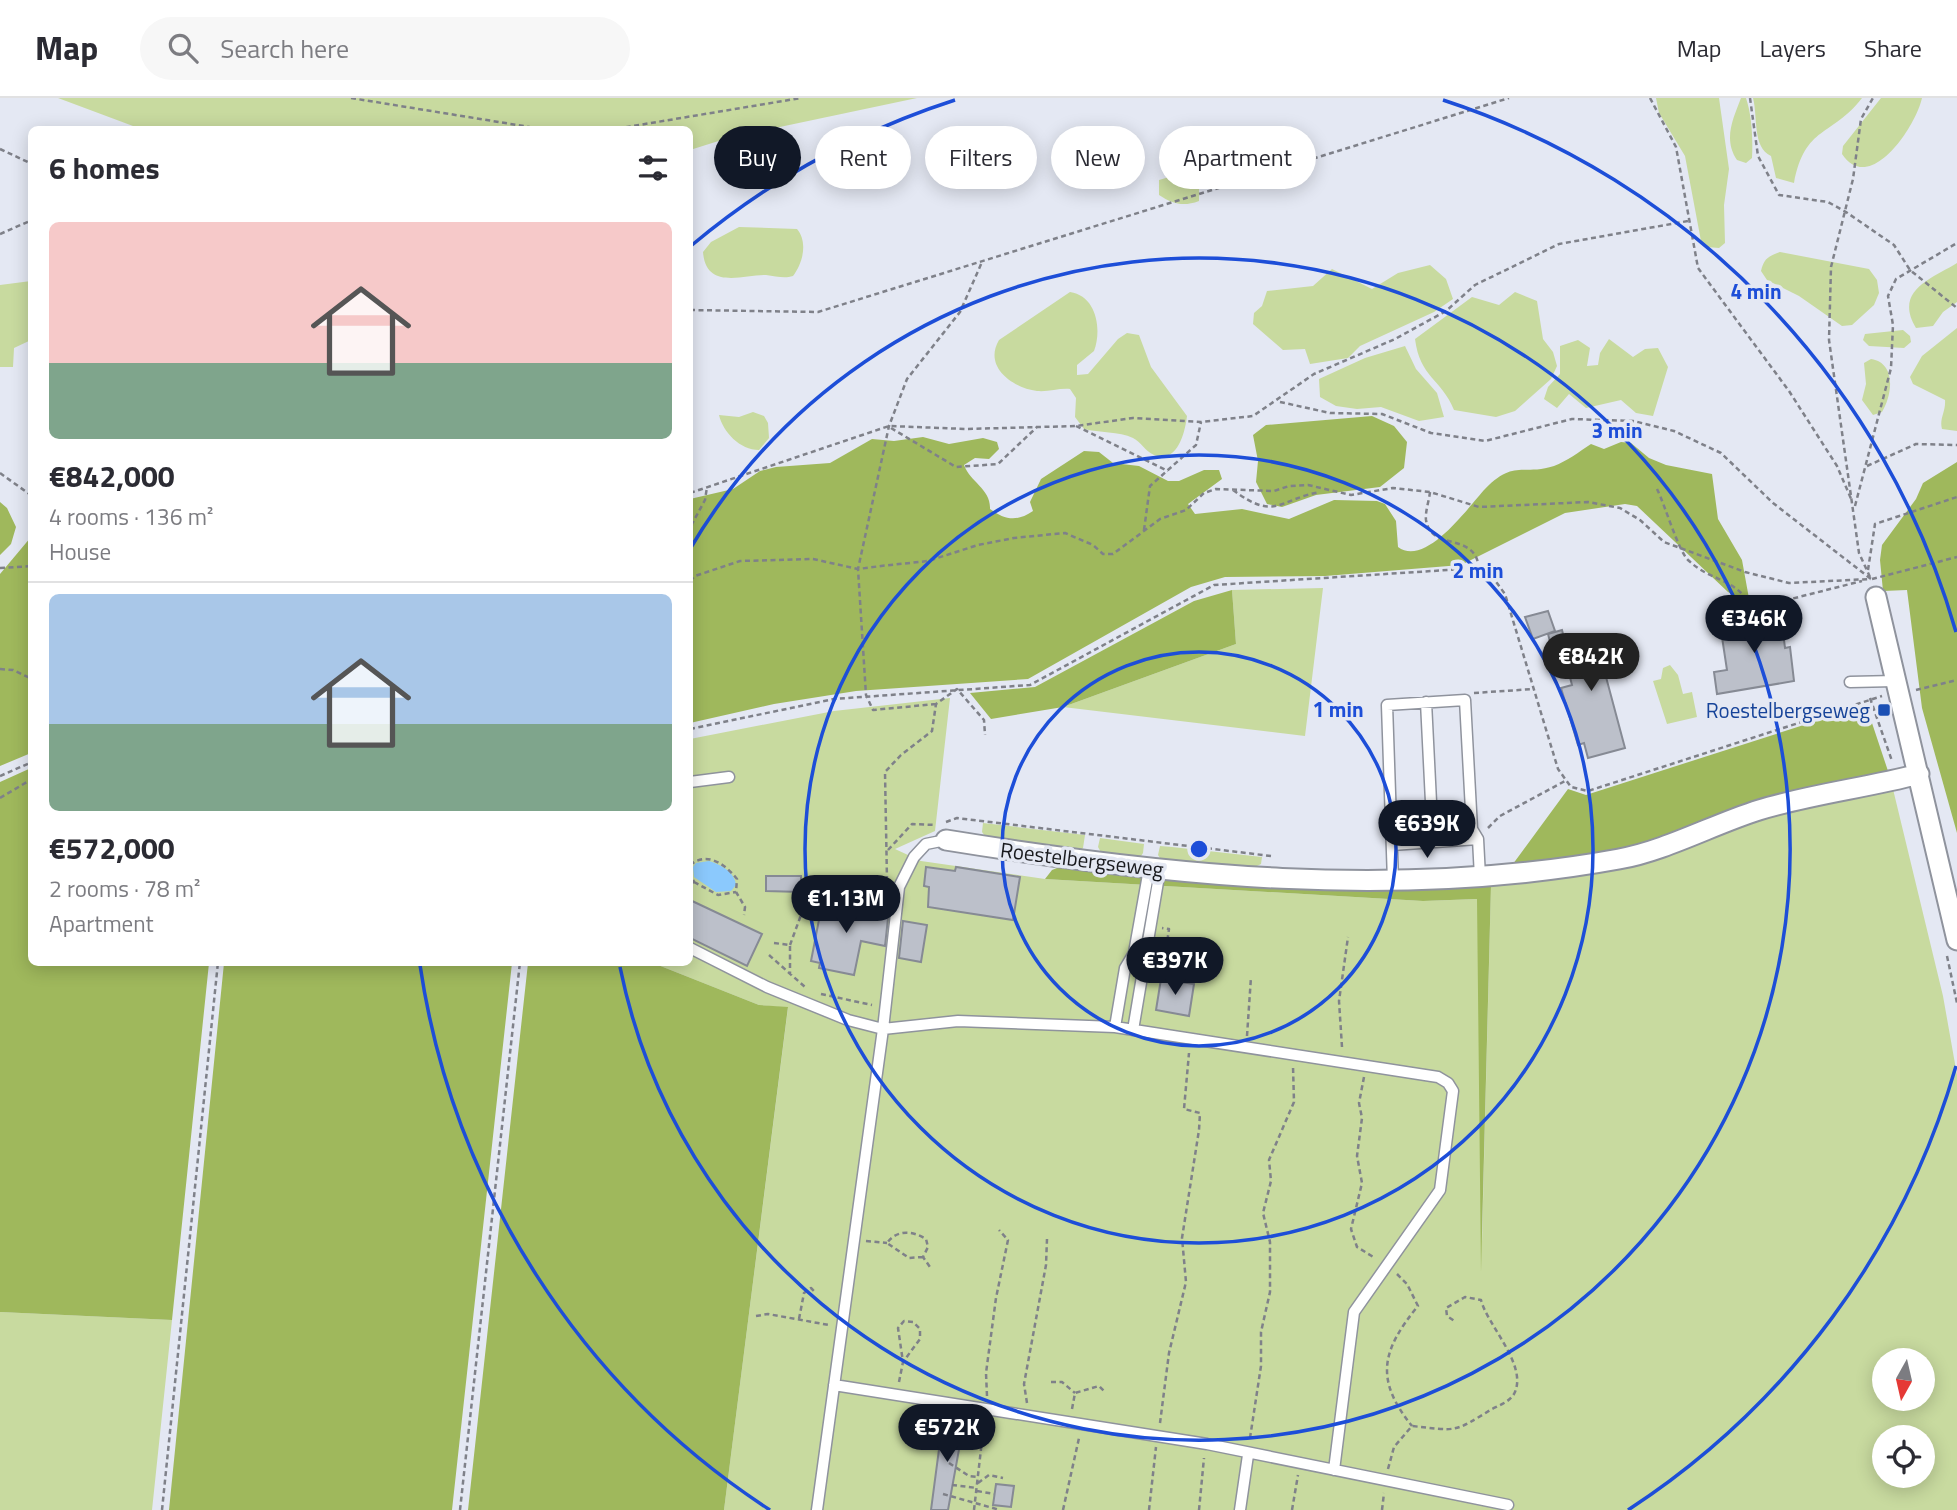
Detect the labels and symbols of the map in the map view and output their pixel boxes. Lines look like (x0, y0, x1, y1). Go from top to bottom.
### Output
text: 4 min (1730, 275, 1782, 307)
text: 3 min (1591, 414, 1643, 446)
text: 2 min (1452, 554, 1504, 586)
pin: €346K (1705, 596, 1803, 655)
pin: €842K (1542, 634, 1640, 693)
text: 1 min (1312, 693, 1364, 725)
place label: Roestelbergseweg (1706, 694, 1870, 726)
marker: Roestelbergseweg (1876, 702, 1892, 718)
pin: €639K (1378, 800, 1476, 860)
street label: Roestelbergseweg (999, 833, 1166, 885)
centre of rings (1187, 837, 1211, 861)
pin: €1.13M (789, 876, 903, 935)
pin: €397K (1126, 937, 1224, 997)
north arrow (1872, 1348, 1936, 1410)
pin: €572K (898, 1404, 996, 1464)

